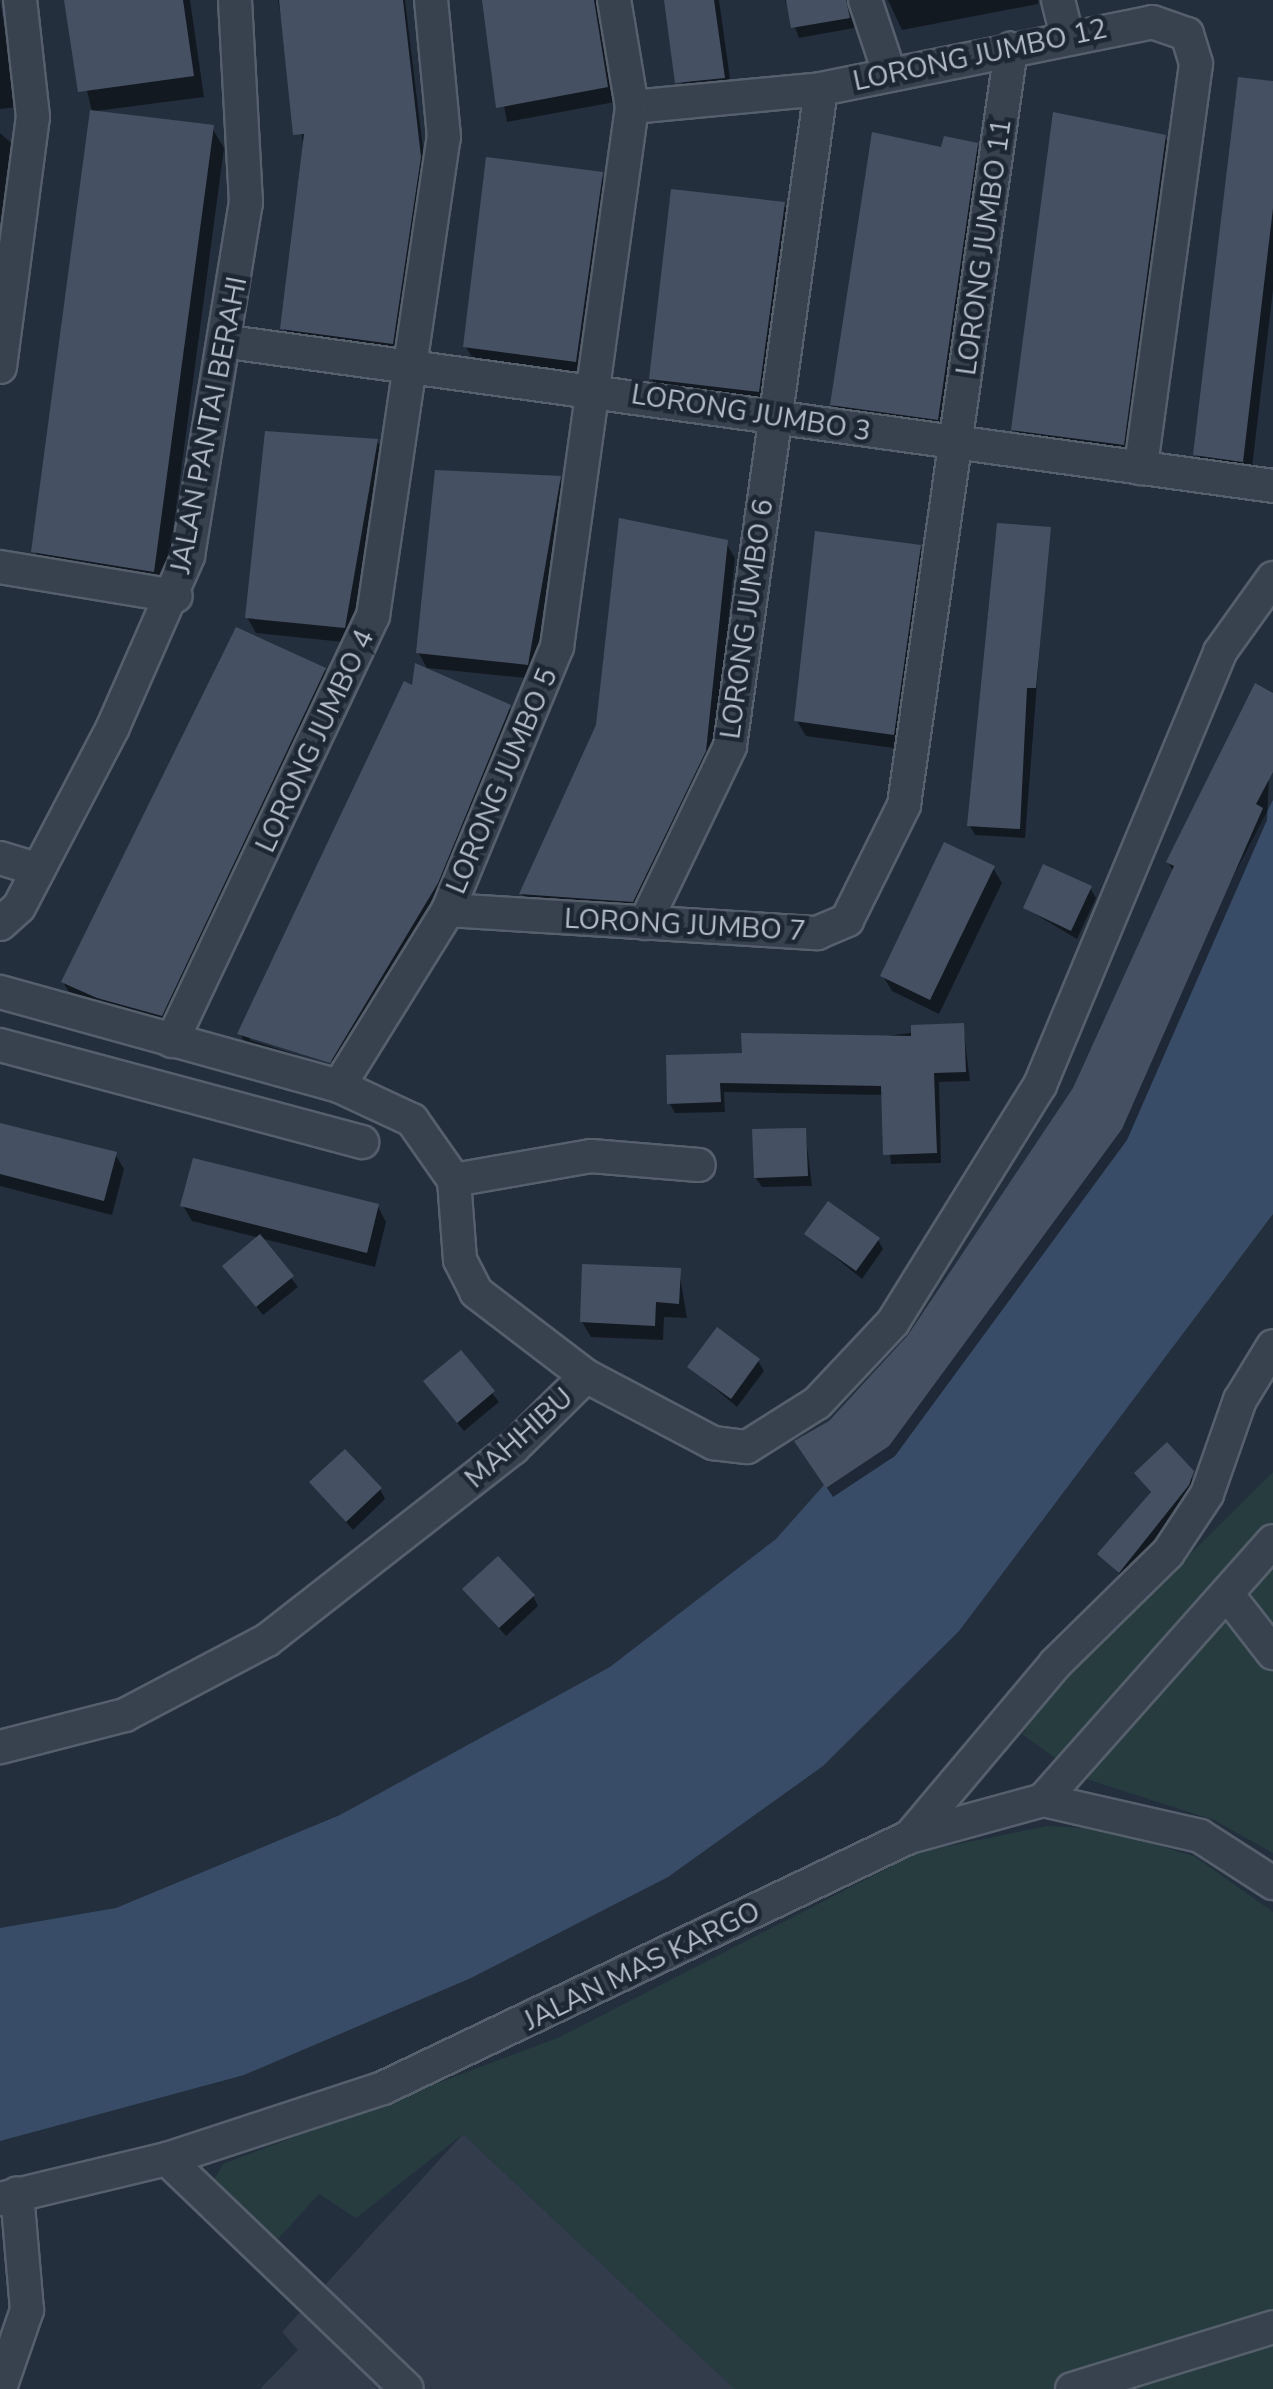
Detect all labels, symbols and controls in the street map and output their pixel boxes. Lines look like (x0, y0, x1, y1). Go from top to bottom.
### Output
street label: LORONG JUMBO 12 (850, 12, 1110, 98)
street label: LORONG JUMBO 11 (949, 117, 1019, 377)
street label: JALAN PANTAI BERAHI (164, 274, 254, 576)
street label: LORONG JUMBO 3 (629, 377, 873, 449)
street label: LORONG JUMBO 6 (714, 497, 780, 741)
street label: LORONG JUMBO 4 (249, 624, 381, 858)
street label: LORONG JUMBO 5 (439, 663, 565, 899)
street label: LORONG JUMBO 7 (563, 902, 807, 948)
street label: MAHHIBU (458, 1381, 580, 1495)
street label: JALAN MAS KARGO (518, 1894, 766, 2038)

